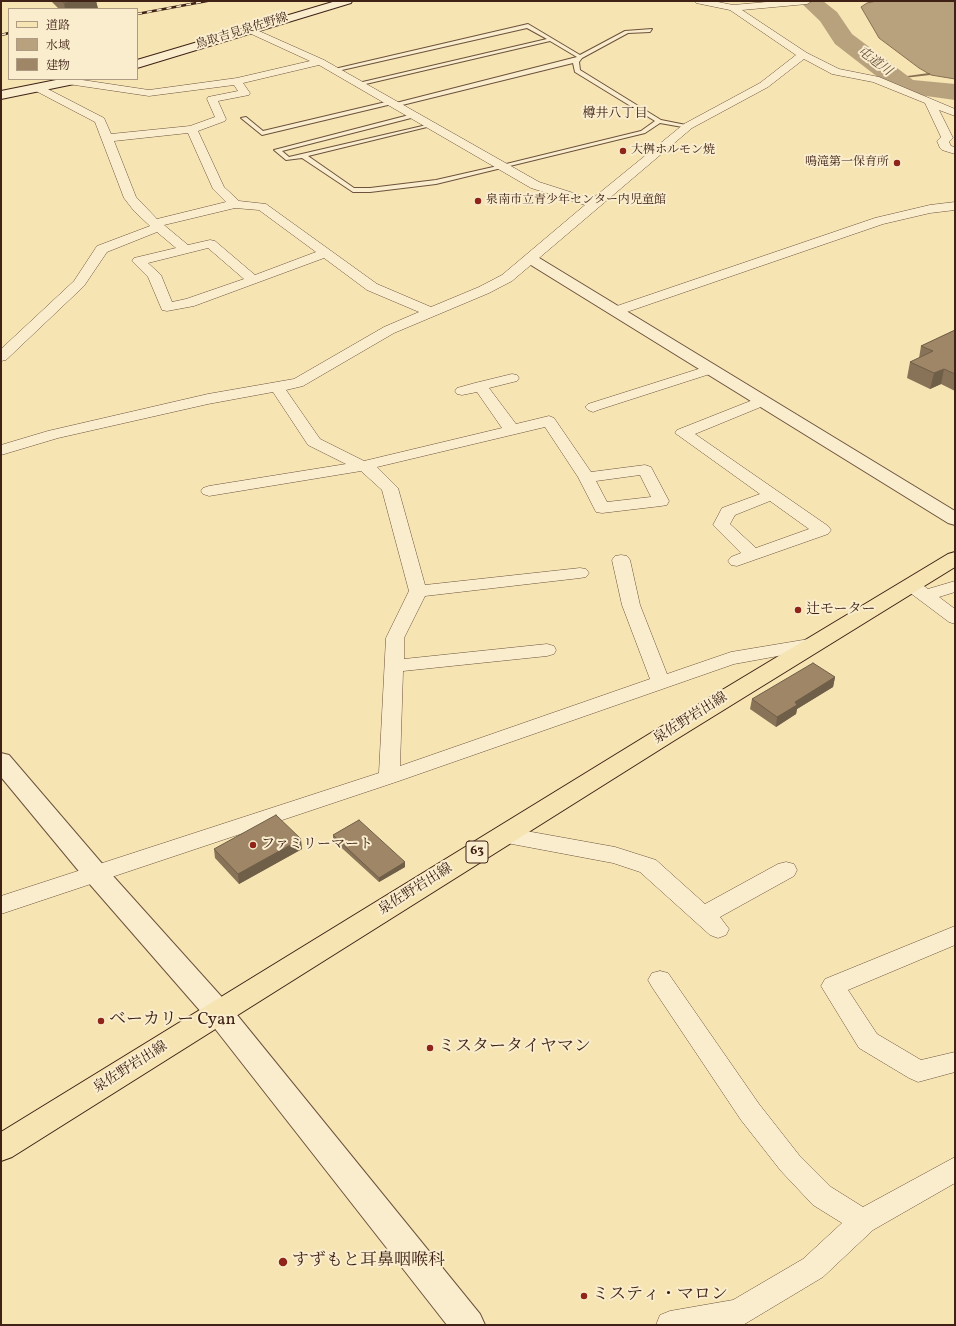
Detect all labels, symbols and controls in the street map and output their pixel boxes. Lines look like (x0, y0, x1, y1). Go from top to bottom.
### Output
legend (8, 8, 138, 80)
street label: 鳥取吉見泉佐野線 (194, 11, 290, 53)
text: 道路 (46, 18, 70, 34)
text: 水域 (46, 38, 70, 54)
water label: 屯道川 (854, 44, 894, 80)
text: 建物 (46, 58, 70, 74)
district label: 樽井八丁目 (583, 107, 647, 123)
place label: 大桝ホルモン焼 (631, 144, 715, 158)
marker: 大桝ホルモン焼 (618, 146, 628, 156)
place label: 鳴滝第一保育所 (805, 156, 889, 170)
marker: 鳴滝第一保育所 (892, 158, 902, 168)
place label: 泉南市立青少年センター内児童館 (486, 194, 666, 208)
marker: 泉南市立青少年センター内児童館 (473, 196, 483, 206)
place label: 辻モーター (806, 602, 875, 618)
marker: 辻モーター (793, 605, 803, 615)
street label: 泉佐野岩出線 (651, 690, 731, 748)
place label: ファミリーマート (261, 837, 373, 853)
marker: ファミリーマート (248, 840, 258, 850)
road number: 63 (466, 841, 488, 863)
street label: 泉佐野岩出線 (376, 861, 456, 919)
place label: ベーカリー Cyan (109, 1011, 236, 1031)
marker: ベーカリー Cyan (96, 1016, 106, 1026)
place label: ミスタータイヤマン (438, 1038, 591, 1058)
street label: 泉佐野岩出線 (91, 1039, 171, 1097)
marker: ミスタータイヤマン (425, 1043, 435, 1053)
place label: すずもと耳鼻咽喉科 (292, 1252, 445, 1272)
marker: すずもと耳鼻咽喉科 (277, 1256, 289, 1268)
place label: ミスティ・マロン (592, 1286, 728, 1306)
marker: ミスティ・マロン (579, 1291, 589, 1301)

